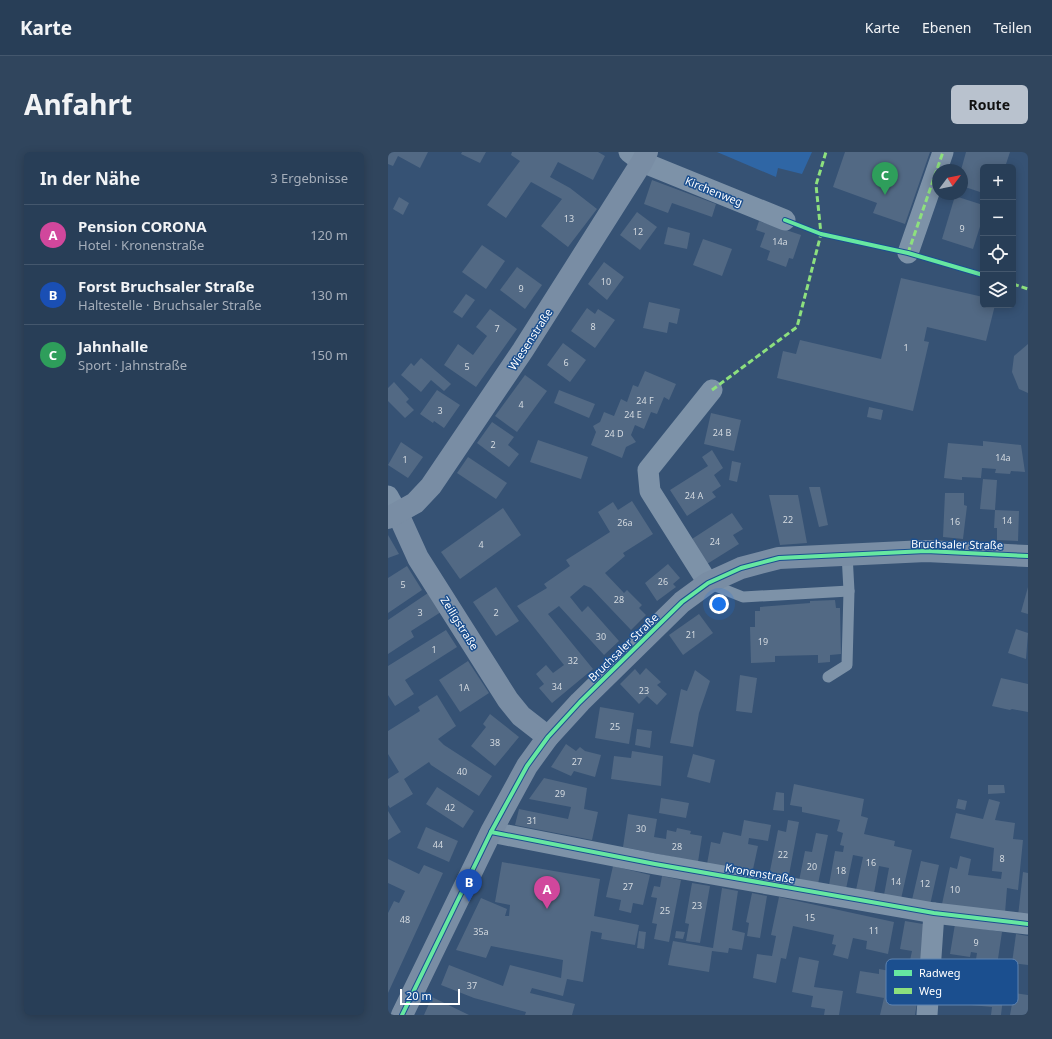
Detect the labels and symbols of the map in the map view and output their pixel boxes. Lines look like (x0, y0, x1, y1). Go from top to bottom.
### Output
pin: C (872, 162, 898, 195)
north arrow (932, 164, 968, 200)
street label: Kirchenweg (683, 173, 745, 209)
house number: 13 (564, 212, 574, 225)
house number: 9 (959, 222, 965, 235)
house number: 12 (633, 225, 643, 238)
house number: 14a (772, 235, 788, 248)
house number: 10 (601, 275, 611, 288)
house number: 9 (518, 282, 524, 295)
street label: Wiesenstraße (505, 305, 555, 373)
house number: 8 (590, 320, 596, 333)
house number: 7 (494, 322, 500, 335)
house number: 1 (903, 341, 909, 354)
house number: 6 (563, 356, 569, 369)
house number: 5 (464, 360, 470, 373)
house number: 24 F (636, 394, 654, 407)
house number: 4 (518, 398, 524, 411)
house number: 3 (437, 404, 443, 417)
house number: 24 E (624, 408, 642, 421)
house number: 24 B (713, 426, 731, 439)
house number: 24 D (604, 427, 624, 440)
house number: 2 (490, 438, 496, 451)
house number: 14a (995, 451, 1011, 464)
house number: 1 (402, 453, 408, 466)
house number: 24 A (685, 489, 703, 502)
house number: 22 (783, 513, 793, 526)
house number: 14 (1002, 514, 1012, 527)
house number: 16 (950, 515, 960, 528)
house number: 26a (617, 516, 633, 529)
house number: 24 (710, 535, 720, 548)
street label: Bruchsaler Straße (911, 536, 1003, 552)
house number: 4 (478, 538, 484, 551)
house number: 26 (658, 575, 668, 588)
house number: 5 (400, 578, 406, 591)
street label: Zeiligstraße (438, 593, 482, 653)
house number: 28 (614, 593, 624, 606)
your location (709, 594, 729, 614)
house number: 3 (417, 606, 423, 619)
house number: 2 (493, 606, 499, 619)
street label: Bruchsaler Straße (585, 610, 661, 684)
house number: 21 (686, 628, 696, 641)
house number: 30 (596, 630, 606, 643)
house number: 19 (758, 635, 768, 648)
house number: 1 (431, 643, 437, 656)
house number: 32 (568, 654, 578, 667)
house number: 34 (552, 680, 562, 693)
house number: 1A (459, 681, 470, 694)
house number: 23 (639, 684, 649, 697)
house number: 25 (610, 720, 620, 733)
house number: 38 (490, 736, 500, 749)
house number: 27 (572, 755, 582, 768)
house number: 40 (457, 765, 467, 778)
house number: 29 (555, 787, 565, 800)
house number: 42 (445, 801, 455, 814)
house number: 31 (527, 814, 537, 827)
house number: 30 (636, 822, 646, 835)
house number: 44 (433, 838, 443, 851)
house number: 28 (672, 840, 682, 853)
house number: 22 (778, 848, 788, 861)
house number: 8 (999, 852, 1005, 865)
house number: 16 (866, 856, 876, 869)
street label: Kronenstraße (724, 859, 796, 887)
house number: 20 (807, 860, 817, 873)
house number: 18 (836, 864, 846, 877)
pin: B (456, 869, 482, 902)
house number: 14 (891, 875, 901, 888)
pin: A (534, 876, 560, 909)
house number: 12 (920, 877, 930, 890)
house number: 27 (623, 880, 633, 893)
house number: 10 (950, 883, 960, 896)
house number: 23 (692, 899, 702, 912)
house number: 25 (660, 904, 670, 917)
house number: 15 (805, 911, 815, 924)
house number: 48 (400, 913, 410, 926)
house number: 11 (869, 924, 879, 937)
house number: 35a (473, 925, 489, 938)
house number: 9 (973, 936, 979, 949)
legend (886, 959, 1018, 1005)
text: Radweg (919, 965, 960, 980)
house number: 37 (467, 979, 477, 992)
text: Weg (919, 983, 942, 998)
scale bar (400, 987, 460, 1006)

